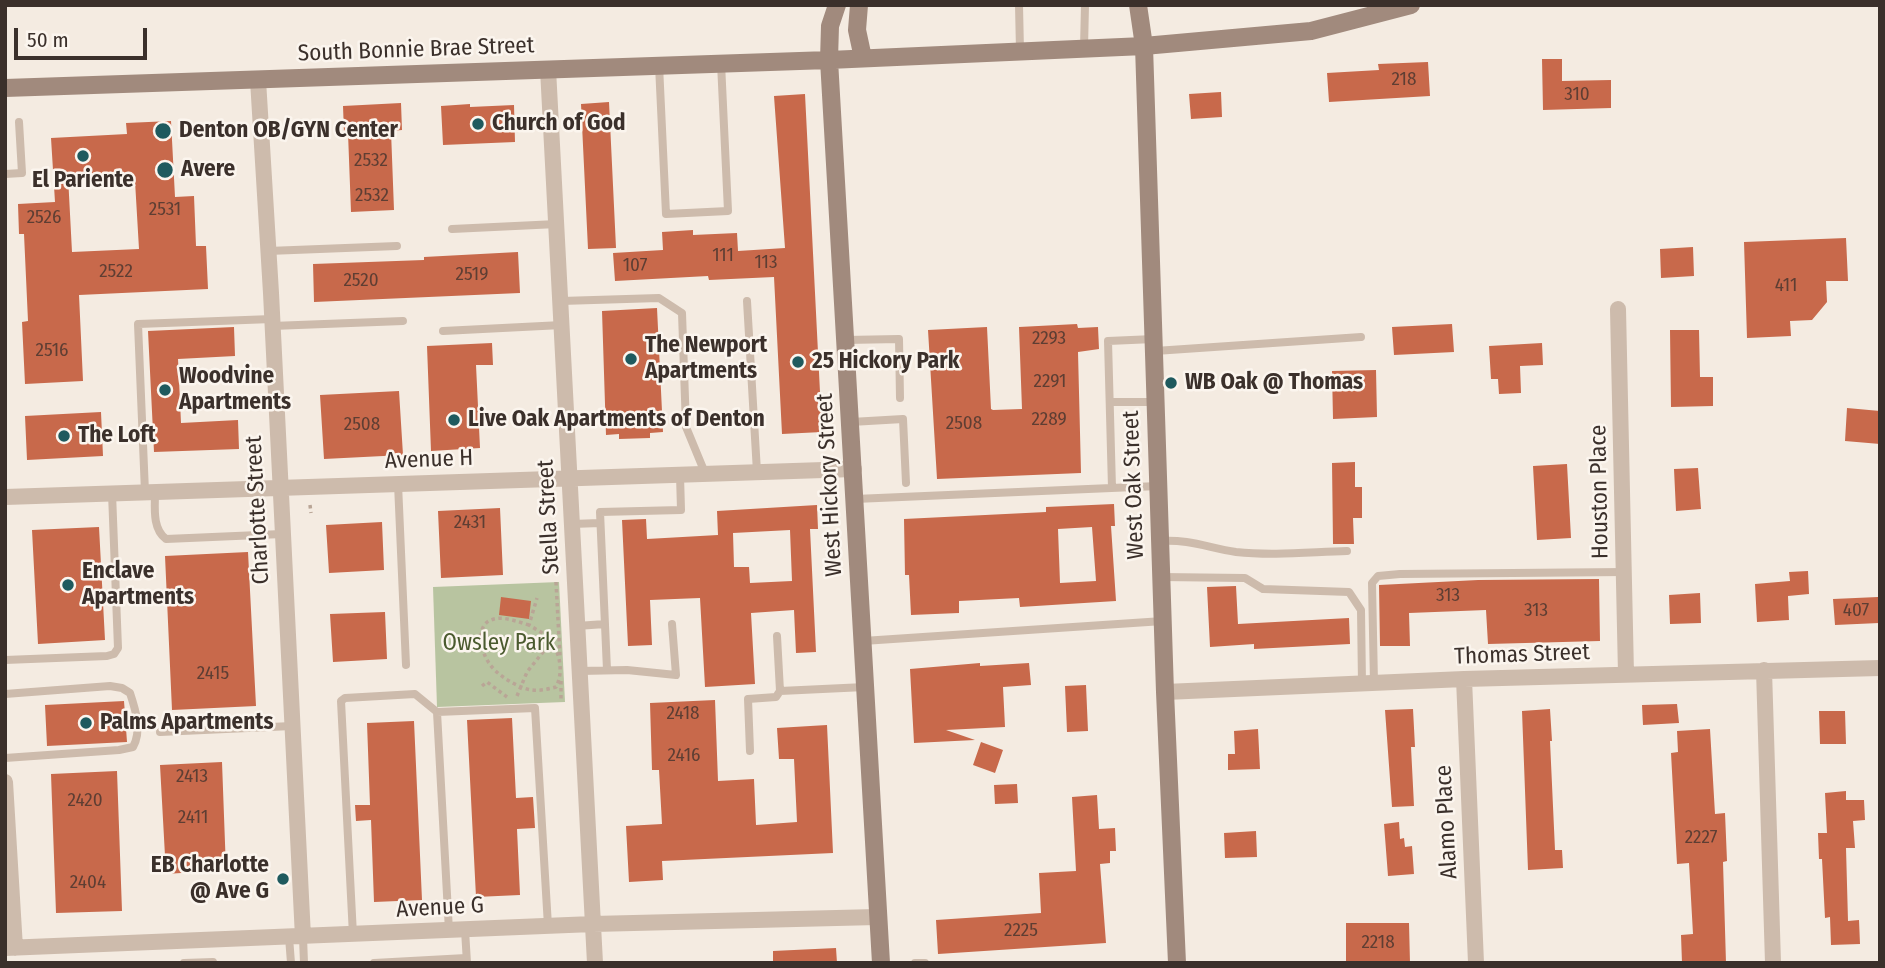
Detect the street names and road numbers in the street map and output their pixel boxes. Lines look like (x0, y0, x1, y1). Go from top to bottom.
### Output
street label: South Bonnie Brae Street (297, 32, 535, 68)
street label: West Hickory Street (811, 393, 849, 577)
street label: West Oak Street (1118, 410, 1150, 560)
street label: Houston Place (1585, 425, 1615, 559)
street label: Charlotte Street (240, 435, 276, 585)
street label: Avenue H (384, 445, 474, 475)
street label: Stella Street (532, 459, 566, 575)
street label: Thomas Street (1454, 639, 1590, 671)
street label: Alamo Place (1430, 764, 1464, 880)
street label: Avenue G (395, 892, 485, 924)

